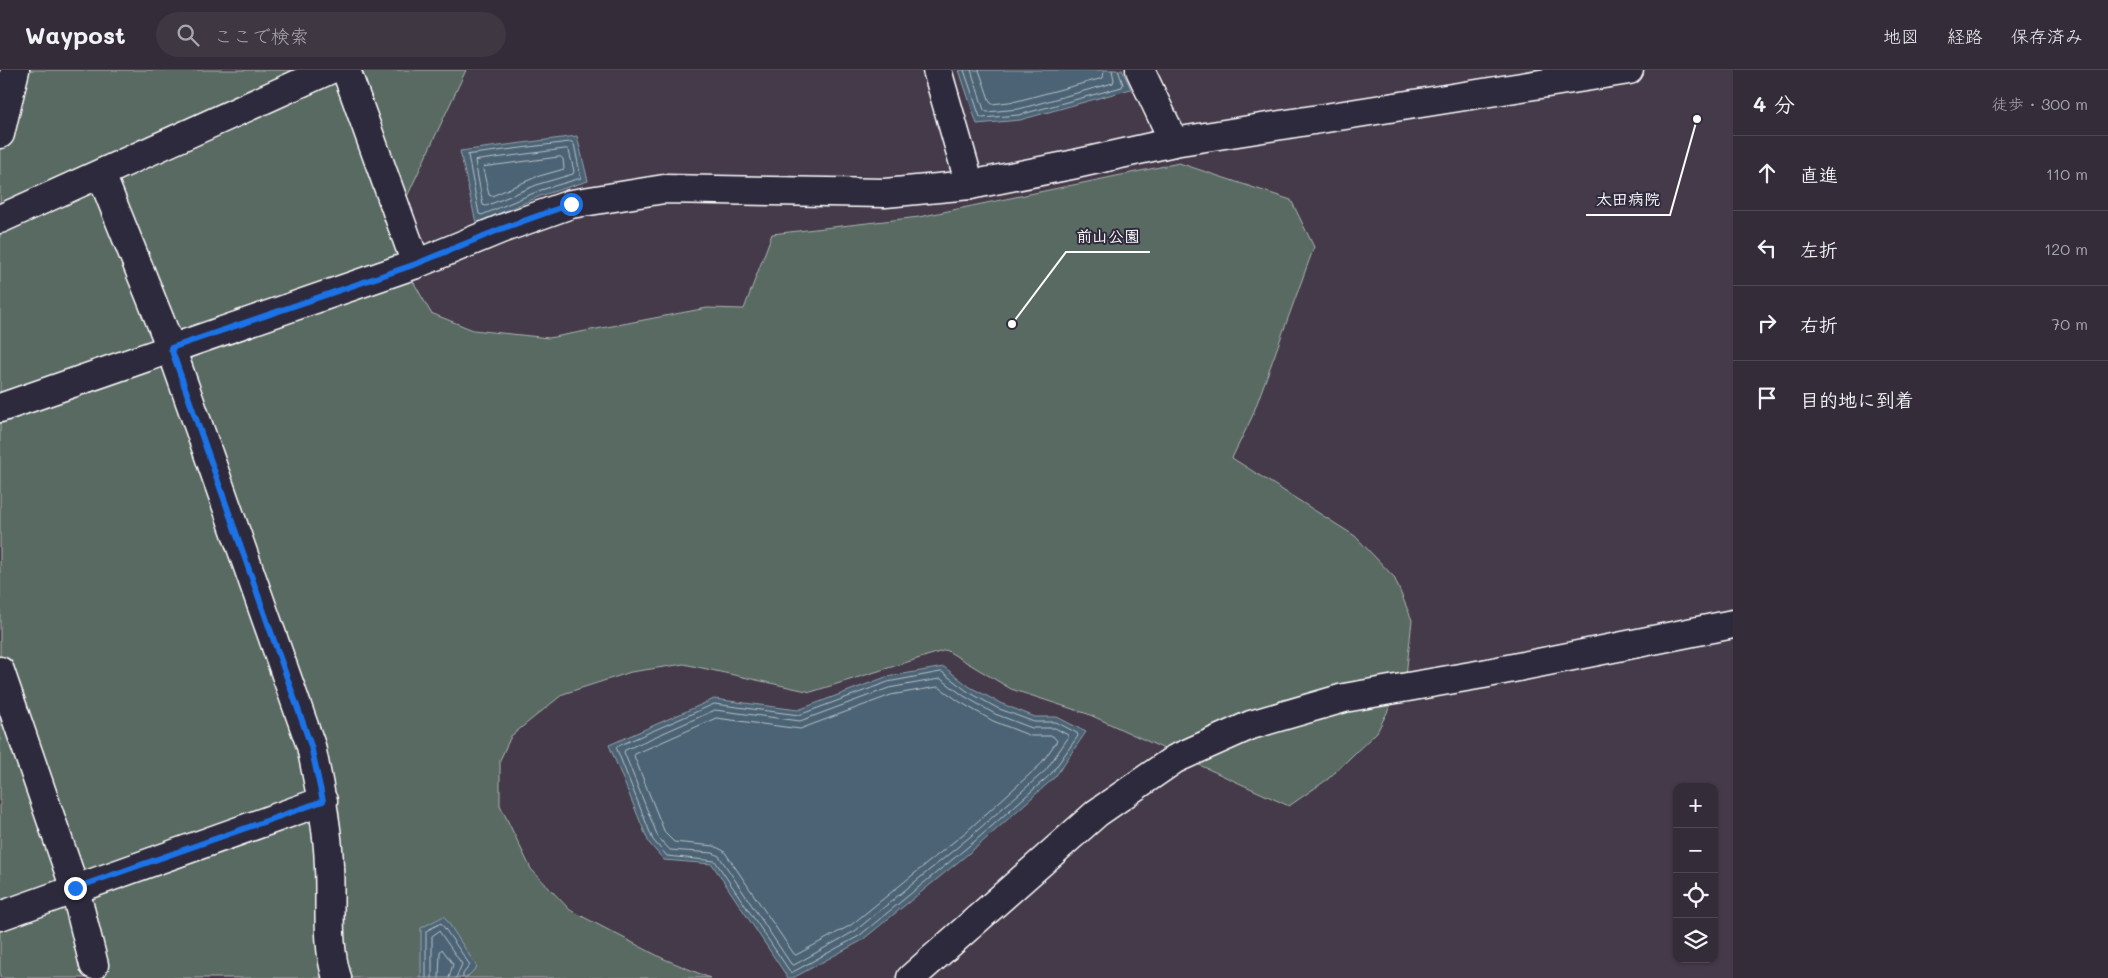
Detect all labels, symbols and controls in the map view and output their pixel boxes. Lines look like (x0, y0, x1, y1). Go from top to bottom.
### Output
search box (156, 12, 506, 57)
text: Waypost (25, 19, 126, 50)
icon: search (174, 21, 202, 49)
text: ここで検索 (214, 23, 309, 48)
text: 地図 (1883, 24, 1919, 48)
text: 経路 (1947, 24, 1983, 48)
text: 保存済み (2011, 24, 2083, 48)
text: 4 分 (1753, 90, 1795, 117)
text: 徒歩 · 300 m (1992, 93, 2088, 114)
icon: ahead (1753, 159, 1781, 187)
text: 直進 (1800, 162, 1838, 187)
text: 110 m (2046, 163, 2088, 184)
callout: 太田病院 (1586, 184, 1670, 215)
text: 太田病院 (1596, 188, 1660, 209)
route start (560, 193, 583, 216)
callout: 前山公園 (1066, 221, 1150, 252)
text: 前山公園 (1076, 225, 1140, 246)
icon: left (1753, 234, 1781, 262)
text: 左折 (1800, 237, 1838, 262)
text: 120 m (2044, 238, 2088, 259)
icon: right (1753, 309, 1781, 337)
text: 右折 (1800, 312, 1838, 337)
text: 70 m (2051, 313, 2088, 334)
icon: arrive (1753, 384, 1781, 412)
text: 目的地に到着 (1800, 387, 1914, 412)
map controls (1673, 783, 1718, 963)
button: + (1673, 783, 1718, 828)
button: − (1673, 828, 1718, 873)
button: locate (1673, 873, 1718, 918)
route end (64, 877, 87, 900)
button: layers (1673, 918, 1718, 963)

